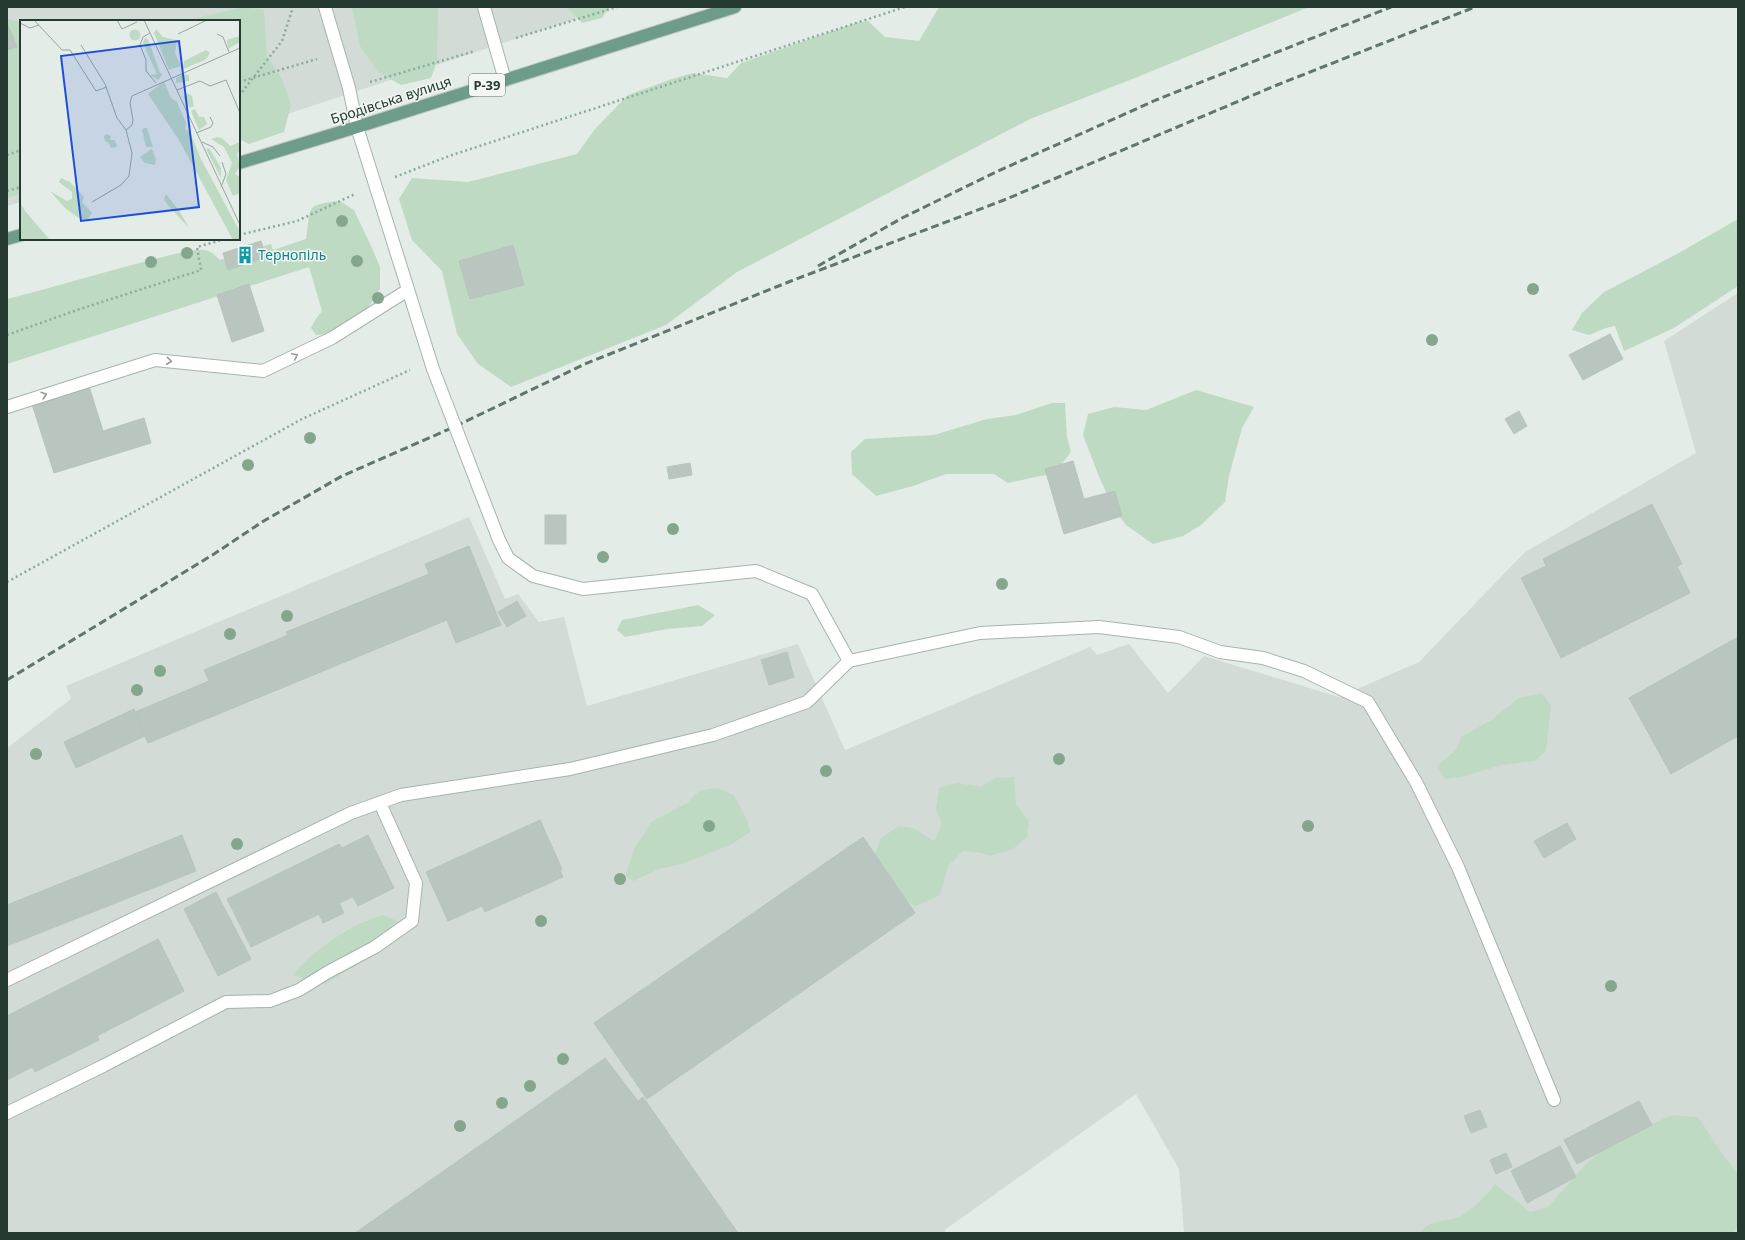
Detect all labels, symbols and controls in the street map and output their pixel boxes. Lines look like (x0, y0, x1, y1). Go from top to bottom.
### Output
inset map (20, 20, 240, 240)
street label: Бродівська вулиця (328, 71, 454, 128)
road number: Р-39 (469, 74, 505, 96)
building icon: Тернопіль (235, 245, 255, 265)
place label: Тернопіль (258, 245, 326, 264)
one-way arrow (291, 353, 298, 361)
one-way arrow (166, 357, 172, 366)
one-way arrow (41, 391, 48, 400)

